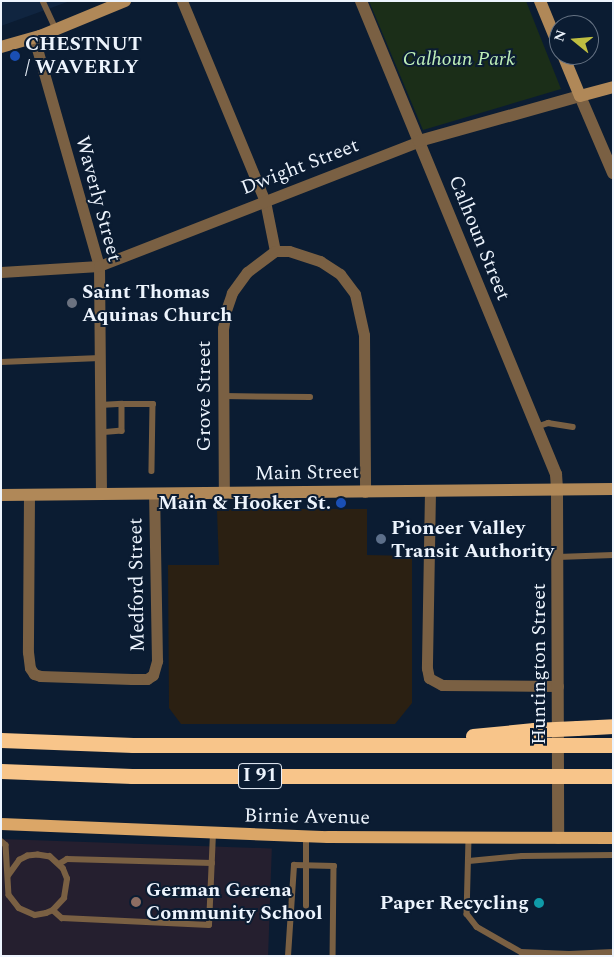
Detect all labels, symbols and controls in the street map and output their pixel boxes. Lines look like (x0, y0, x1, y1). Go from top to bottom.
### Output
north arrow (549, 15, 599, 65)
text: N (548, 27, 572, 44)
place label: CHESTNUT / WAVERLY (25, 32, 142, 79)
park label: Calhoun Park (403, 47, 515, 71)
marker: CHESTNUT / WAVERLY (9, 50, 21, 62)
street label: Waverly Street (70, 134, 126, 264)
street label: Dwight Street (238, 134, 362, 200)
street label: Calhoun Street (443, 172, 515, 304)
place label: Saint Thomas Aquinas Church (82, 280, 232, 327)
marker: Saint Thomas Aquinas Church (66, 297, 78, 309)
street label: Grove Street (192, 341, 216, 451)
street label: Main Street (255, 460, 359, 486)
place label: Main & Hooker St. (158, 491, 331, 515)
marker: Main & Hooker St. (335, 497, 347, 509)
place label: Pioneer Valley Transit Authority (391, 516, 554, 563)
street label: Medford Street (124, 518, 150, 652)
marker: Pioneer Valley Transit Authority (375, 533, 387, 545)
street label: Huntington Street (527, 583, 551, 745)
road number: I 91 (238, 759, 282, 792)
street label: Birnie Avenue (244, 804, 370, 830)
place label: German Gerena Community School (146, 878, 323, 925)
place label: Paper Recycling (380, 891, 529, 915)
marker: German Gerena Community School (130, 896, 142, 908)
marker: Paper Recycling (533, 897, 545, 909)

